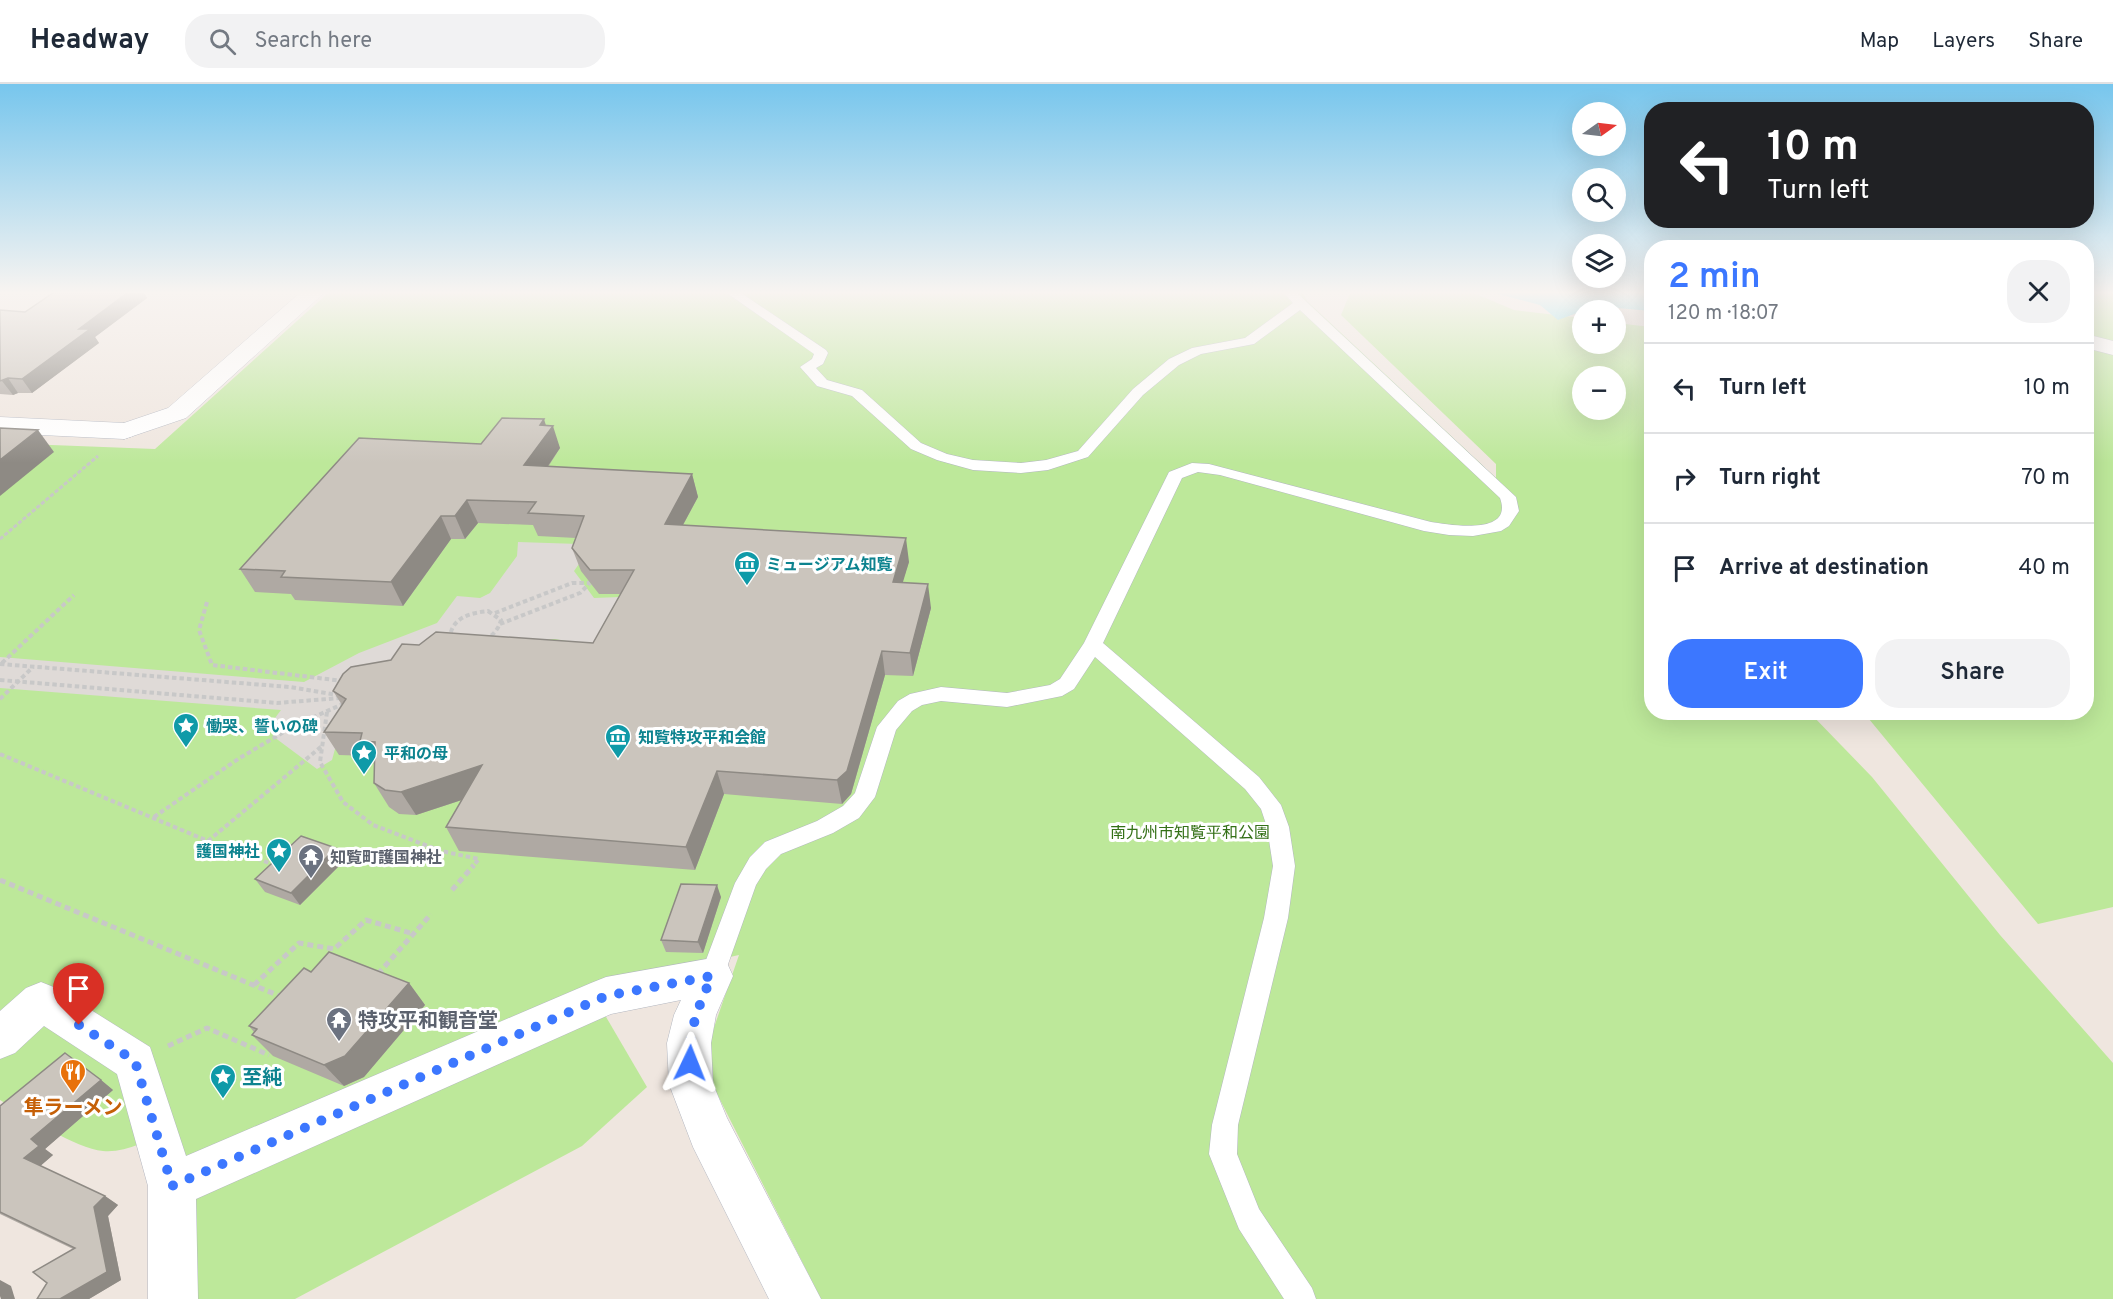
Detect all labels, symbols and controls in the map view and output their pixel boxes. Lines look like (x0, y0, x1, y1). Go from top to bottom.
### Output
search box (185, 14, 605, 68)
text: Headway (30, 23, 149, 59)
icon: search (206, 25, 239, 58)
text: Search here (254, 28, 372, 55)
text: Map (1860, 28, 1899, 55)
text: Layers (1932, 28, 1995, 55)
text: Share (2028, 28, 2083, 55)
north arrow (1572, 102, 1626, 156)
map controls (1572, 102, 1626, 420)
text: 10 m (1767, 122, 1859, 175)
icon: left (1668, 126, 1746, 204)
button: search (1572, 168, 1626, 222)
text: Turn left (1767, 174, 1869, 208)
button: layers (1572, 234, 1626, 288)
text: 2 min (1668, 255, 1761, 301)
button: close (2007, 260, 2070, 323)
button: + (1572, 300, 1626, 354)
text: 120 m · 18:07 (1668, 301, 1778, 327)
button: − (1572, 366, 1626, 420)
icon: left (1668, 372, 1701, 405)
text: Turn left (1719, 375, 1807, 402)
text: 10 m (2024, 375, 2070, 402)
icon: right (1668, 462, 1701, 495)
text: Turn right (1719, 465, 1821, 492)
text: 70 m (2021, 465, 2070, 492)
museum icon: ミュージアム知覧 (732, 549, 762, 587)
icon: arrive (1668, 552, 1701, 585)
text: Arrive at destination (1719, 555, 1929, 582)
text: 40 m (2018, 555, 2070, 582)
place label: ミュージアム知覧 (766, 556, 893, 576)
button: Exit (1668, 639, 1863, 708)
button: Share (1875, 639, 2070, 708)
place icon: 慟哭、誓いの碑 (171, 711, 201, 749)
place label: 慟哭、誓いの碑 (206, 718, 318, 738)
museum icon: 知覧特攻平和会館 (603, 722, 633, 760)
place label: 知覧特攻平和会館 (638, 729, 766, 749)
place icon: 平和の母 (349, 738, 379, 776)
place label: 平和の母 (384, 745, 448, 765)
park label: 南九州市知覧平和公園 (1110, 824, 1270, 844)
place icon: 護国神社 (264, 836, 294, 874)
place label: 護国神社 (196, 842, 260, 863)
temple icon: 知覧町護国神社 (296, 842, 326, 880)
place label: 知覧町護国神社 (330, 848, 442, 869)
pin (53, 963, 104, 1025)
icon: arrive (62, 972, 95, 1005)
temple icon: 特攻平和観音堂 (324, 1005, 354, 1043)
place label: 特攻平和観音堂 (358, 1009, 498, 1035)
position arrow (658, 1031, 722, 1095)
restaurant icon: 隼ラーメン (58, 1057, 88, 1095)
place icon: 至純 (208, 1062, 238, 1100)
place label: 至純 (242, 1066, 282, 1092)
place label: 隼ラーメン (23, 1096, 123, 1122)

